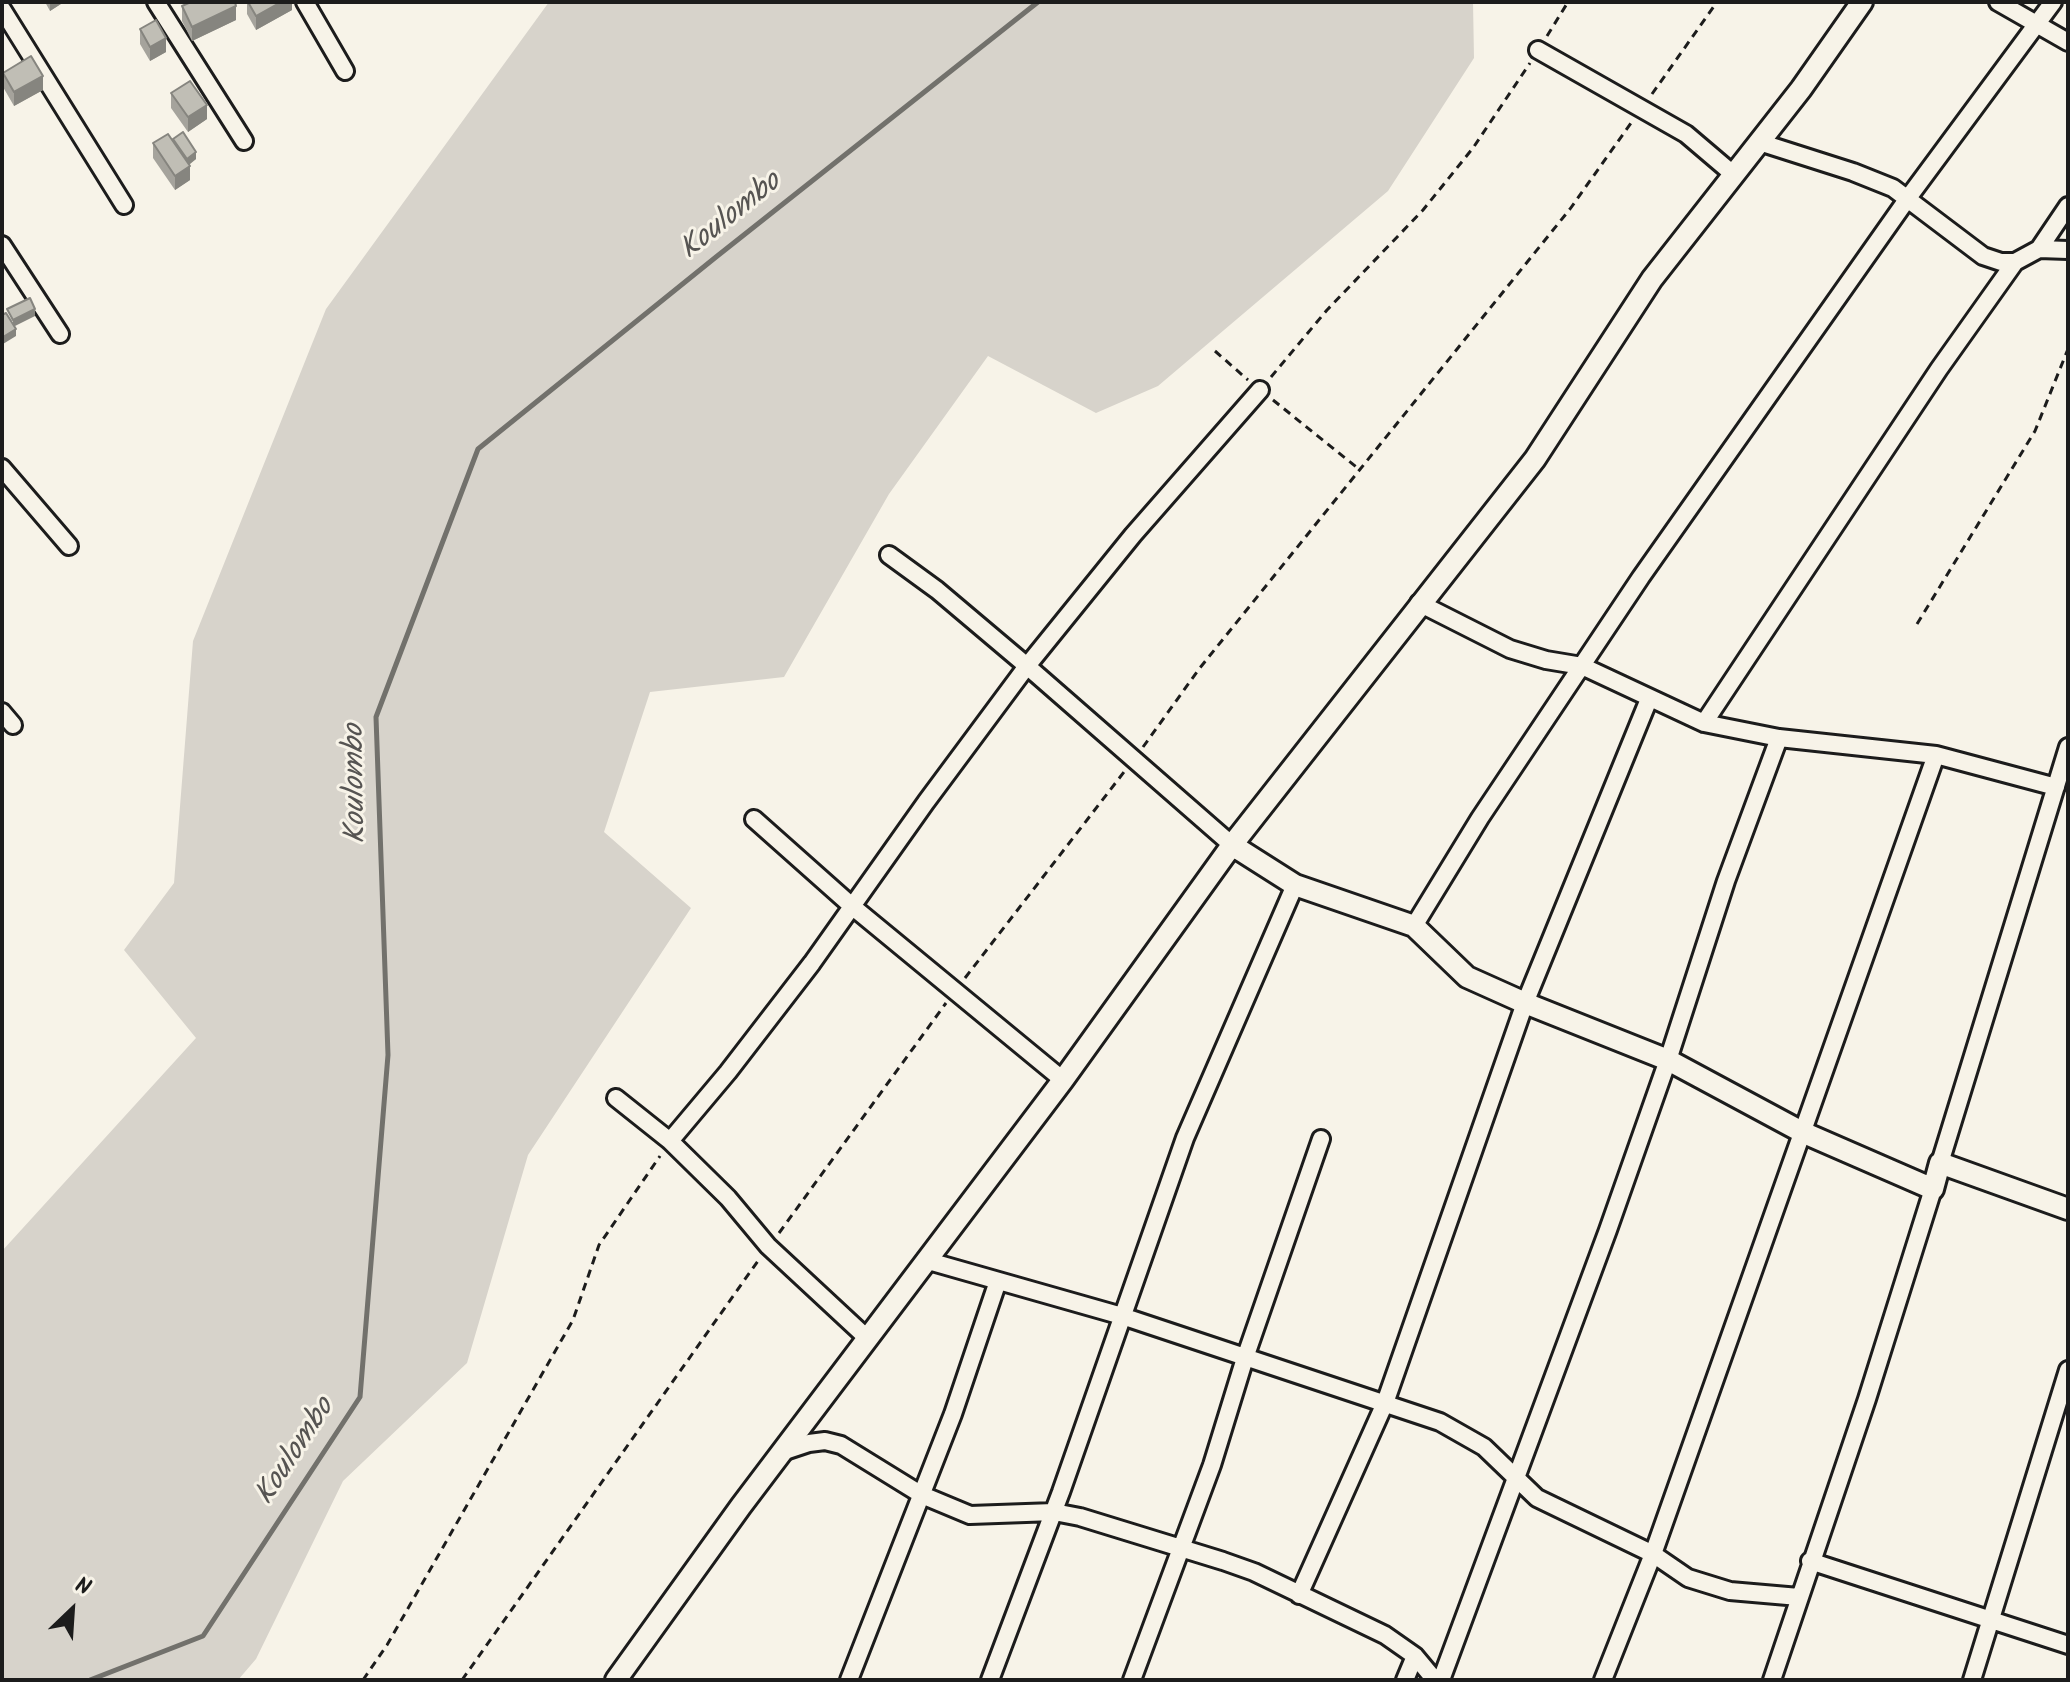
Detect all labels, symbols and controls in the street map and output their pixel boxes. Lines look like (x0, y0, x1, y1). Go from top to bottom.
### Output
water label: Koulombo (674, 166, 790, 270)
water label: Koulombo (339, 724, 377, 844)
water label: Koulombo (249, 1393, 345, 1513)
text: N (69, 1569, 96, 1607)
north arrow (32, 1570, 112, 1650)

